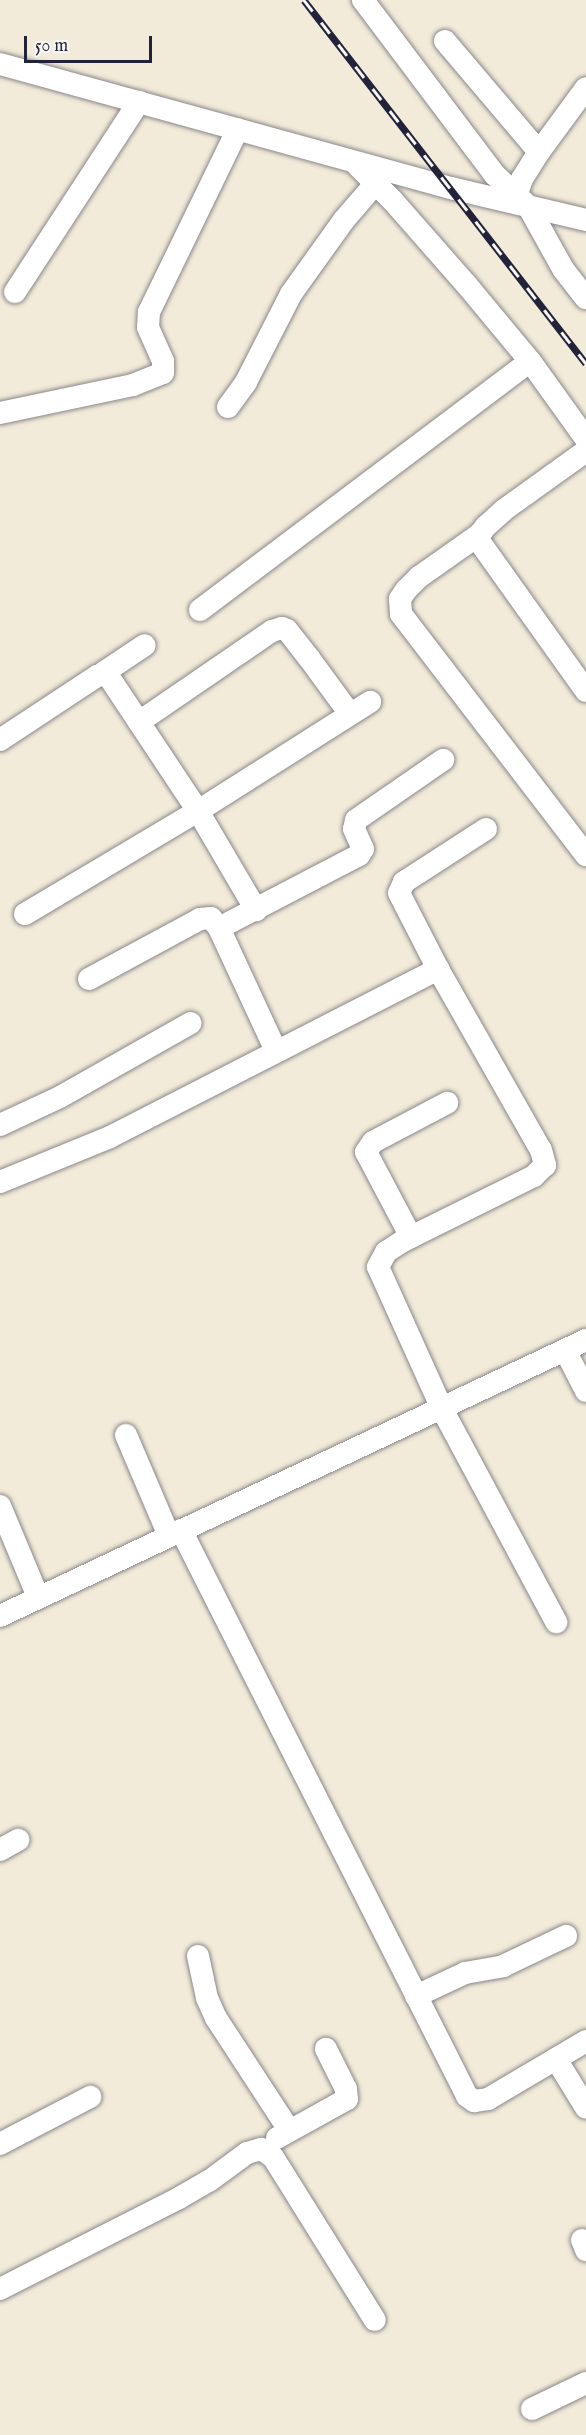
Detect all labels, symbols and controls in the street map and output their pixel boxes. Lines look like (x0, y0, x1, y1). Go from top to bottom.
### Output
scale bar (27, 24, 154, 62)
text: 50 m (35, 35, 68, 58)

